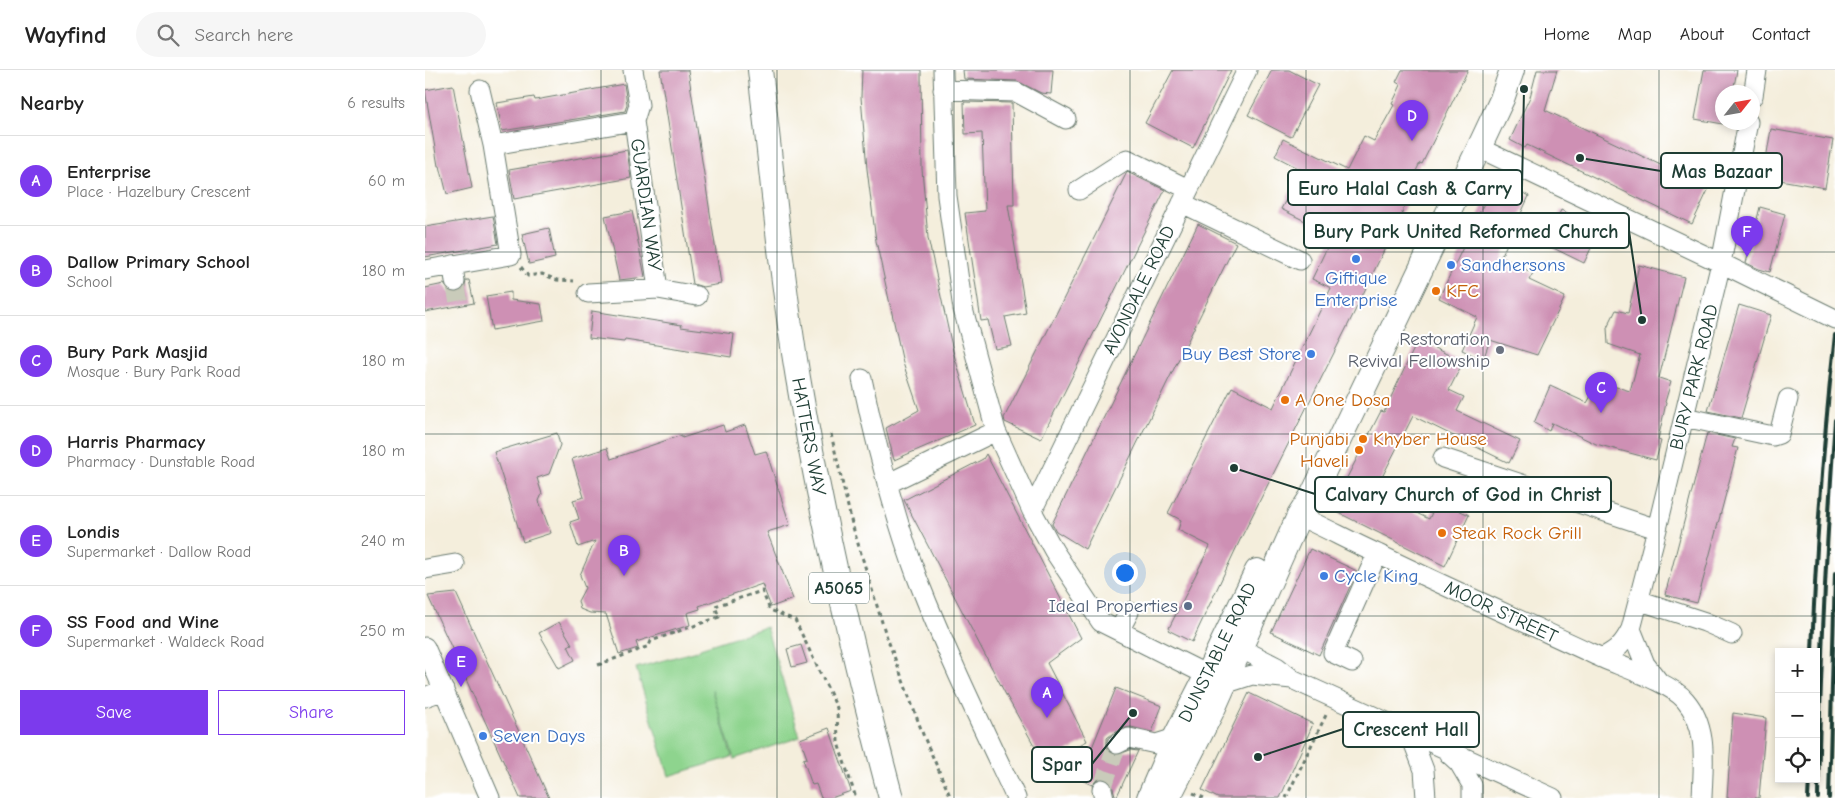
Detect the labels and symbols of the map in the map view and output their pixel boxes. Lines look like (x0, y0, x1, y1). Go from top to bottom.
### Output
north arrow (1715, 85, 1760, 130)
pin: D (1396, 100, 1428, 141)
street label: GUARDIAN WAY (626, 137, 666, 274)
callout: Mas Bazaar (1661, 153, 1782, 188)
text: Mas Bazaar (1672, 160, 1772, 183)
callout: Euro Halal Cash & Carry (1288, 170, 1522, 205)
text: Euro Halal Cash & Carry (1298, 177, 1513, 200)
callout: Bury Park United Reformed Church (1304, 213, 1629, 248)
pin: F (1731, 216, 1763, 257)
text: Bury Park United Reformed Church (1313, 220, 1619, 243)
street label: AVONDALE ROAD (1098, 222, 1180, 358)
marker: Giftique Enterprise (1350, 253, 1362, 265)
place label: Sandhersons (1461, 254, 1566, 276)
marker: Sandhersons (1445, 259, 1457, 271)
place label: Giftique Enterprise (1314, 267, 1398, 311)
place label: KFC (1446, 280, 1479, 302)
marker: KFC (1430, 285, 1442, 297)
street label: BURY PARK ROAD (1665, 302, 1723, 452)
place label: Restoration Revival Fellowship (1348, 328, 1490, 372)
place label: Buy Best Store (1182, 343, 1301, 365)
marker: Restoration Revival Fellowship (1494, 344, 1506, 356)
marker: Buy Best Store (1305, 348, 1317, 360)
pin: C (1585, 372, 1617, 413)
street label: HATTERS WAY (787, 376, 831, 498)
place label: A One Dosa (1295, 389, 1391, 411)
marker: A One Dosa (1279, 394, 1291, 406)
place label: Punjabi Haveli (1289, 428, 1349, 472)
place label: Khyber House (1373, 428, 1487, 450)
marker: Khyber House (1357, 433, 1369, 445)
marker: Punjabi Haveli (1353, 444, 1365, 456)
callout: Calvary Church of God in Christ (1315, 477, 1611, 512)
text: Calvary Church of God in Christ (1325, 483, 1602, 506)
place label: Steak Rock Grill (1452, 522, 1582, 544)
marker: Steak Rock Grill (1436, 527, 1448, 539)
pin: B (608, 535, 640, 576)
your location (1112, 560, 1138, 586)
place label: Cycle King (1334, 565, 1419, 587)
marker: Cycle King (1318, 570, 1330, 582)
road number: A5065 (809, 572, 869, 604)
street label: MOOR STREET (1441, 576, 1561, 648)
street label: DUNSTABLE ROAD (1174, 579, 1261, 726)
place label: Ideal Properties (1048, 595, 1178, 617)
marker: Ideal Properties (1182, 600, 1194, 612)
pin: E (445, 646, 477, 687)
pin: A (1031, 677, 1063, 718)
callout: Crescent Hall (1343, 712, 1479, 747)
text: Crescent Hall (1353, 718, 1469, 741)
place label: Seven Days (493, 725, 585, 747)
marker: Seven Days (477, 730, 489, 742)
callout: Spar (1032, 747, 1092, 782)
text: Spar (1042, 753, 1082, 776)

